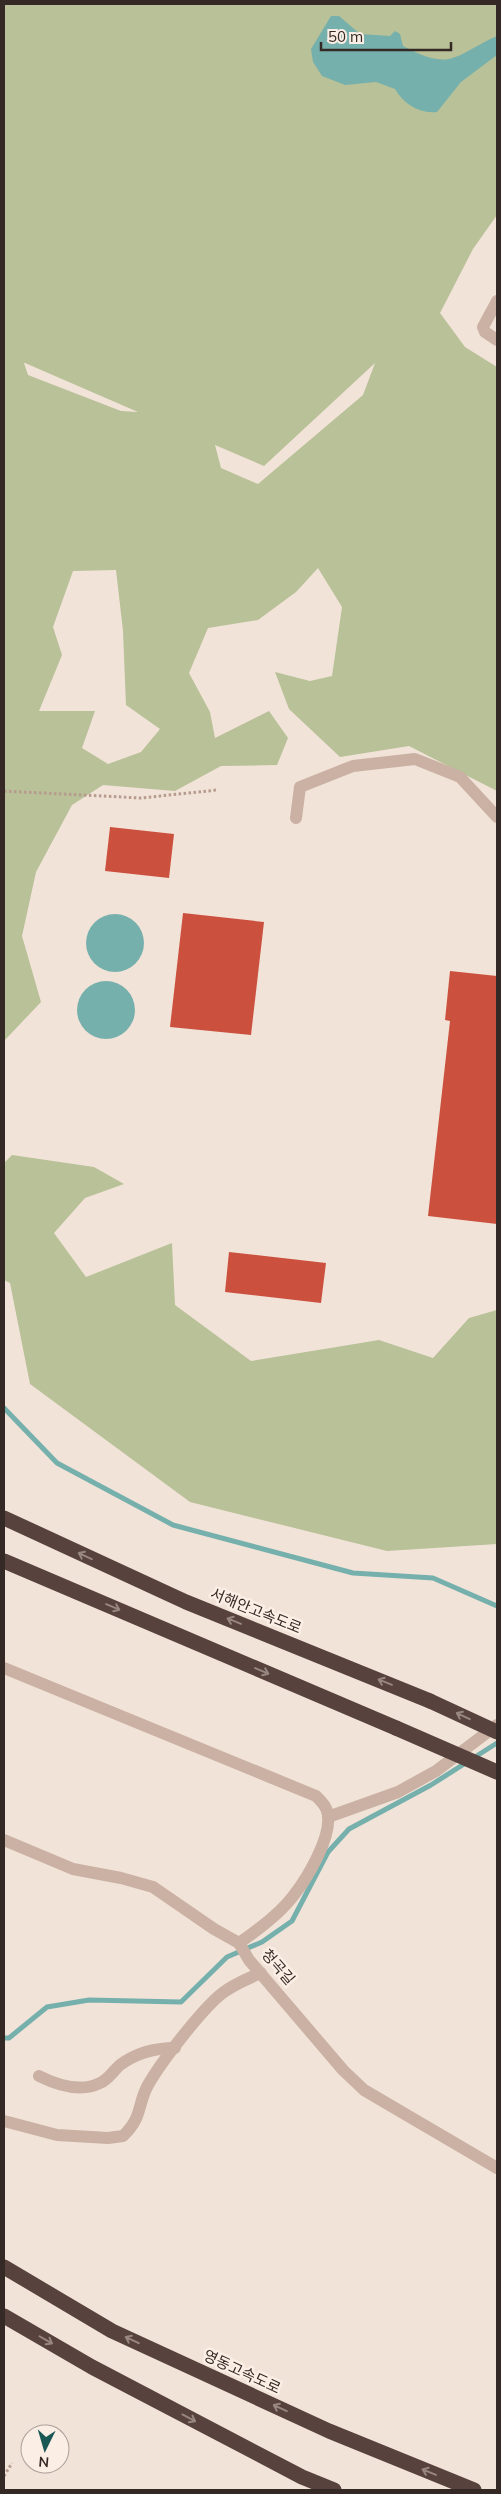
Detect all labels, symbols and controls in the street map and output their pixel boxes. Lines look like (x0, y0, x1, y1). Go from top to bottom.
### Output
scale bar (321, 20, 451, 52)
text: 50 m (328, 27, 363, 46)
one-way arrow (78, 1550, 93, 1560)
street label: 서해안고속도로 (208, 1584, 305, 1637)
one-way arrow (105, 1603, 120, 1613)
one-way arrow (227, 1616, 242, 1625)
one-way arrow (254, 1667, 269, 1677)
one-way arrow (377, 1677, 393, 1686)
one-way arrow (456, 1711, 471, 1721)
street label: 청곡길 (258, 1945, 299, 1989)
one-way arrow (125, 2335, 140, 2345)
one-way arrow (38, 2336, 53, 2345)
street label: 영동고속도로 (201, 2345, 284, 2398)
one-way arrow (273, 2403, 288, 2413)
one-way arrow (181, 2413, 196, 2423)
north arrow (20, 2424, 70, 2474)
text: N (38, 2453, 50, 2471)
one-way arrow (422, 2467, 437, 2476)

